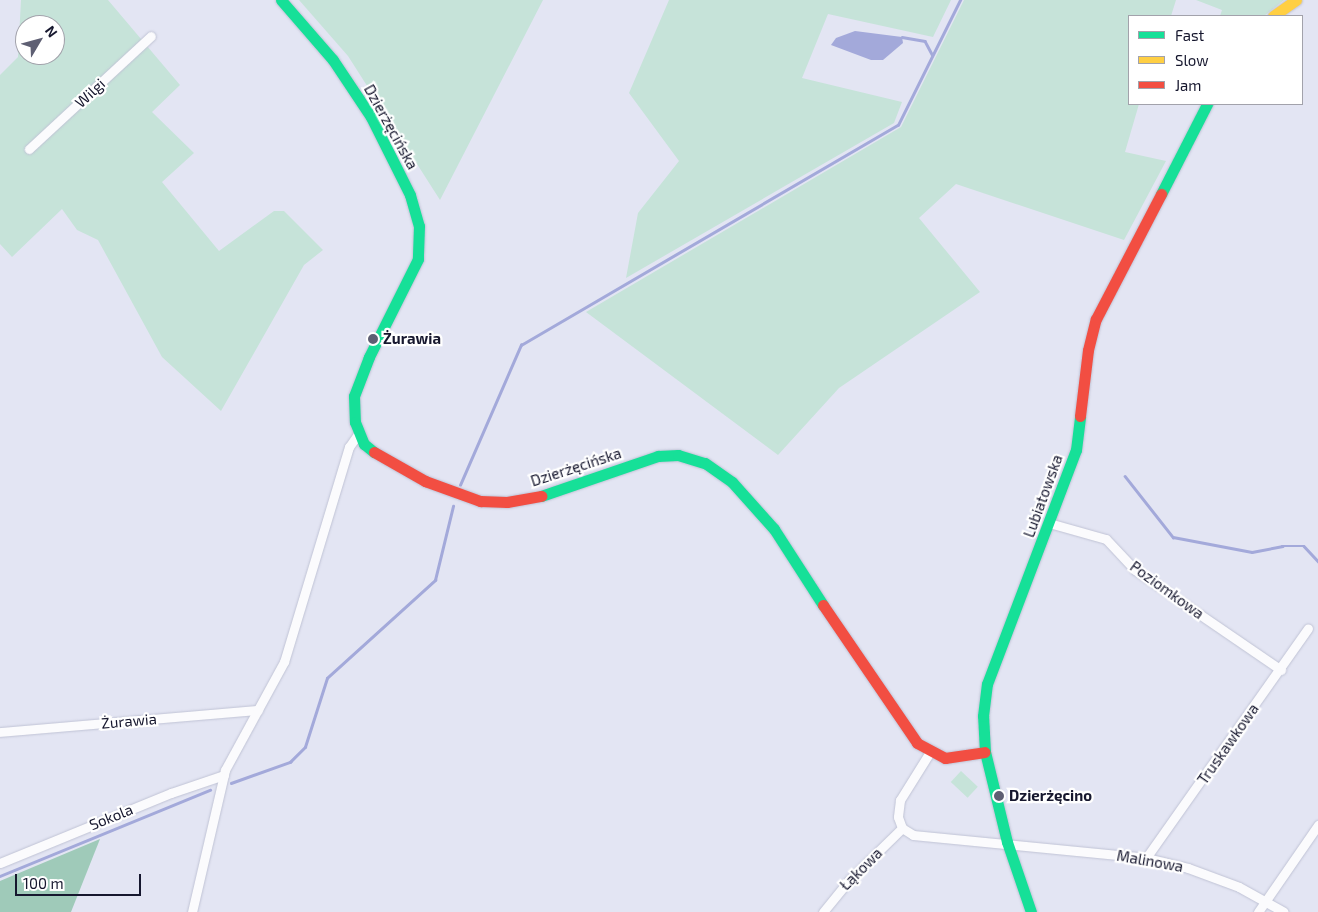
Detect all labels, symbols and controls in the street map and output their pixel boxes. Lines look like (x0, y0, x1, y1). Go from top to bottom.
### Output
north arrow (15, 15, 65, 65)
legend (1128, 15, 1303, 105)
text: N (42, 22, 61, 40)
text: Fast (1175, 26, 1204, 44)
text: Slow (1175, 51, 1209, 69)
street label: Wilgi (71, 75, 109, 111)
text: Jam (1175, 76, 1201, 94)
street label: Dzierżęcińska (360, 81, 422, 173)
place label: Żurawia (383, 330, 441, 348)
marker: Żurawia (367, 333, 379, 345)
street label: Dzierżęcińska (528, 444, 624, 490)
street label: Lubiatowska (1020, 452, 1066, 540)
street label: Poziomkowa (1127, 557, 1207, 623)
street label: Truskawkowa (1194, 700, 1262, 788)
street label: Żurawia (101, 710, 157, 732)
place label: Dzierżęcino (1009, 787, 1092, 805)
marker: Dzierżęcino (993, 790, 1005, 802)
street label: Sokola (87, 800, 135, 834)
street label: Łąkowa (836, 844, 886, 894)
street label: Malinowa (1115, 846, 1185, 876)
scale bar (18, 864, 144, 896)
text: 100 m (23, 874, 64, 892)

